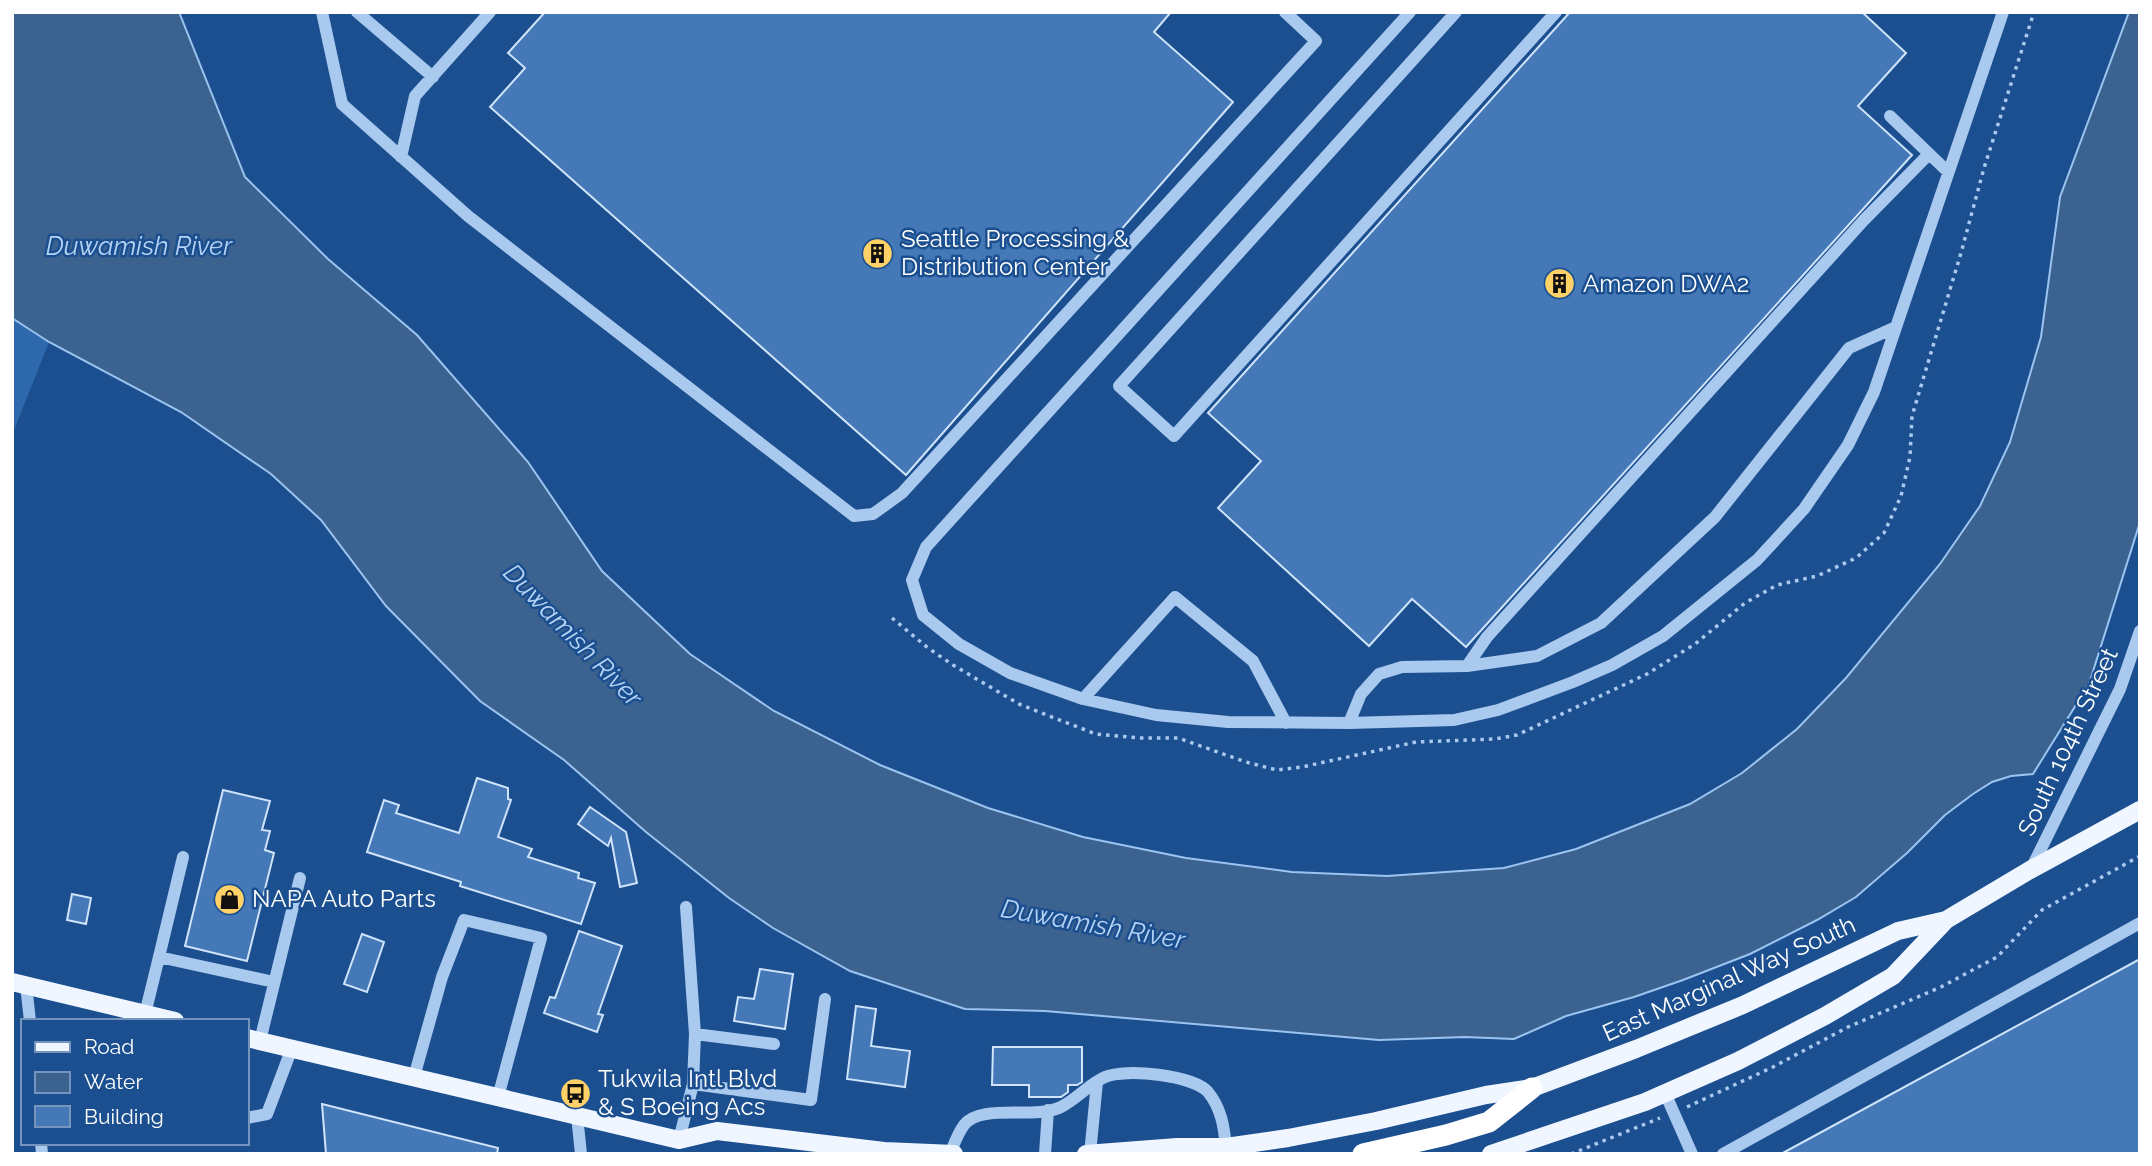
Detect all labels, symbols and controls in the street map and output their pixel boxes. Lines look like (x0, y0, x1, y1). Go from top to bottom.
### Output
place label: Seattle Processing & Distribution Center (901, 224, 1129, 281)
water label: Duwamish River (46, 231, 233, 261)
building icon: Seattle Processing & Distribution Center (861, 236, 895, 270)
building icon: Amazon DWA2 (1543, 267, 1577, 301)
place label: Amazon DWA2 (1583, 269, 1749, 298)
water label: Duwamish River (497, 558, 649, 713)
street label: South 104th Street (2011, 643, 2124, 840)
shop icon: NAPA Auto Parts (212, 882, 246, 916)
place label: NAPA Auto Parts (252, 884, 436, 913)
water label: Duwamish River (999, 893, 1188, 955)
street label: East Marginal Way South (1598, 910, 1860, 1047)
legend (21, 1019, 248, 1145)
text: Road (84, 1034, 134, 1059)
place label: Tukwila Intl Blvd & S Boeing Acs (598, 1064, 777, 1121)
text: Water (84, 1069, 143, 1094)
bus stop icon: Tukwila Intl Blvd & S Boeing Acs (558, 1076, 592, 1110)
text: Building (84, 1104, 164, 1129)

